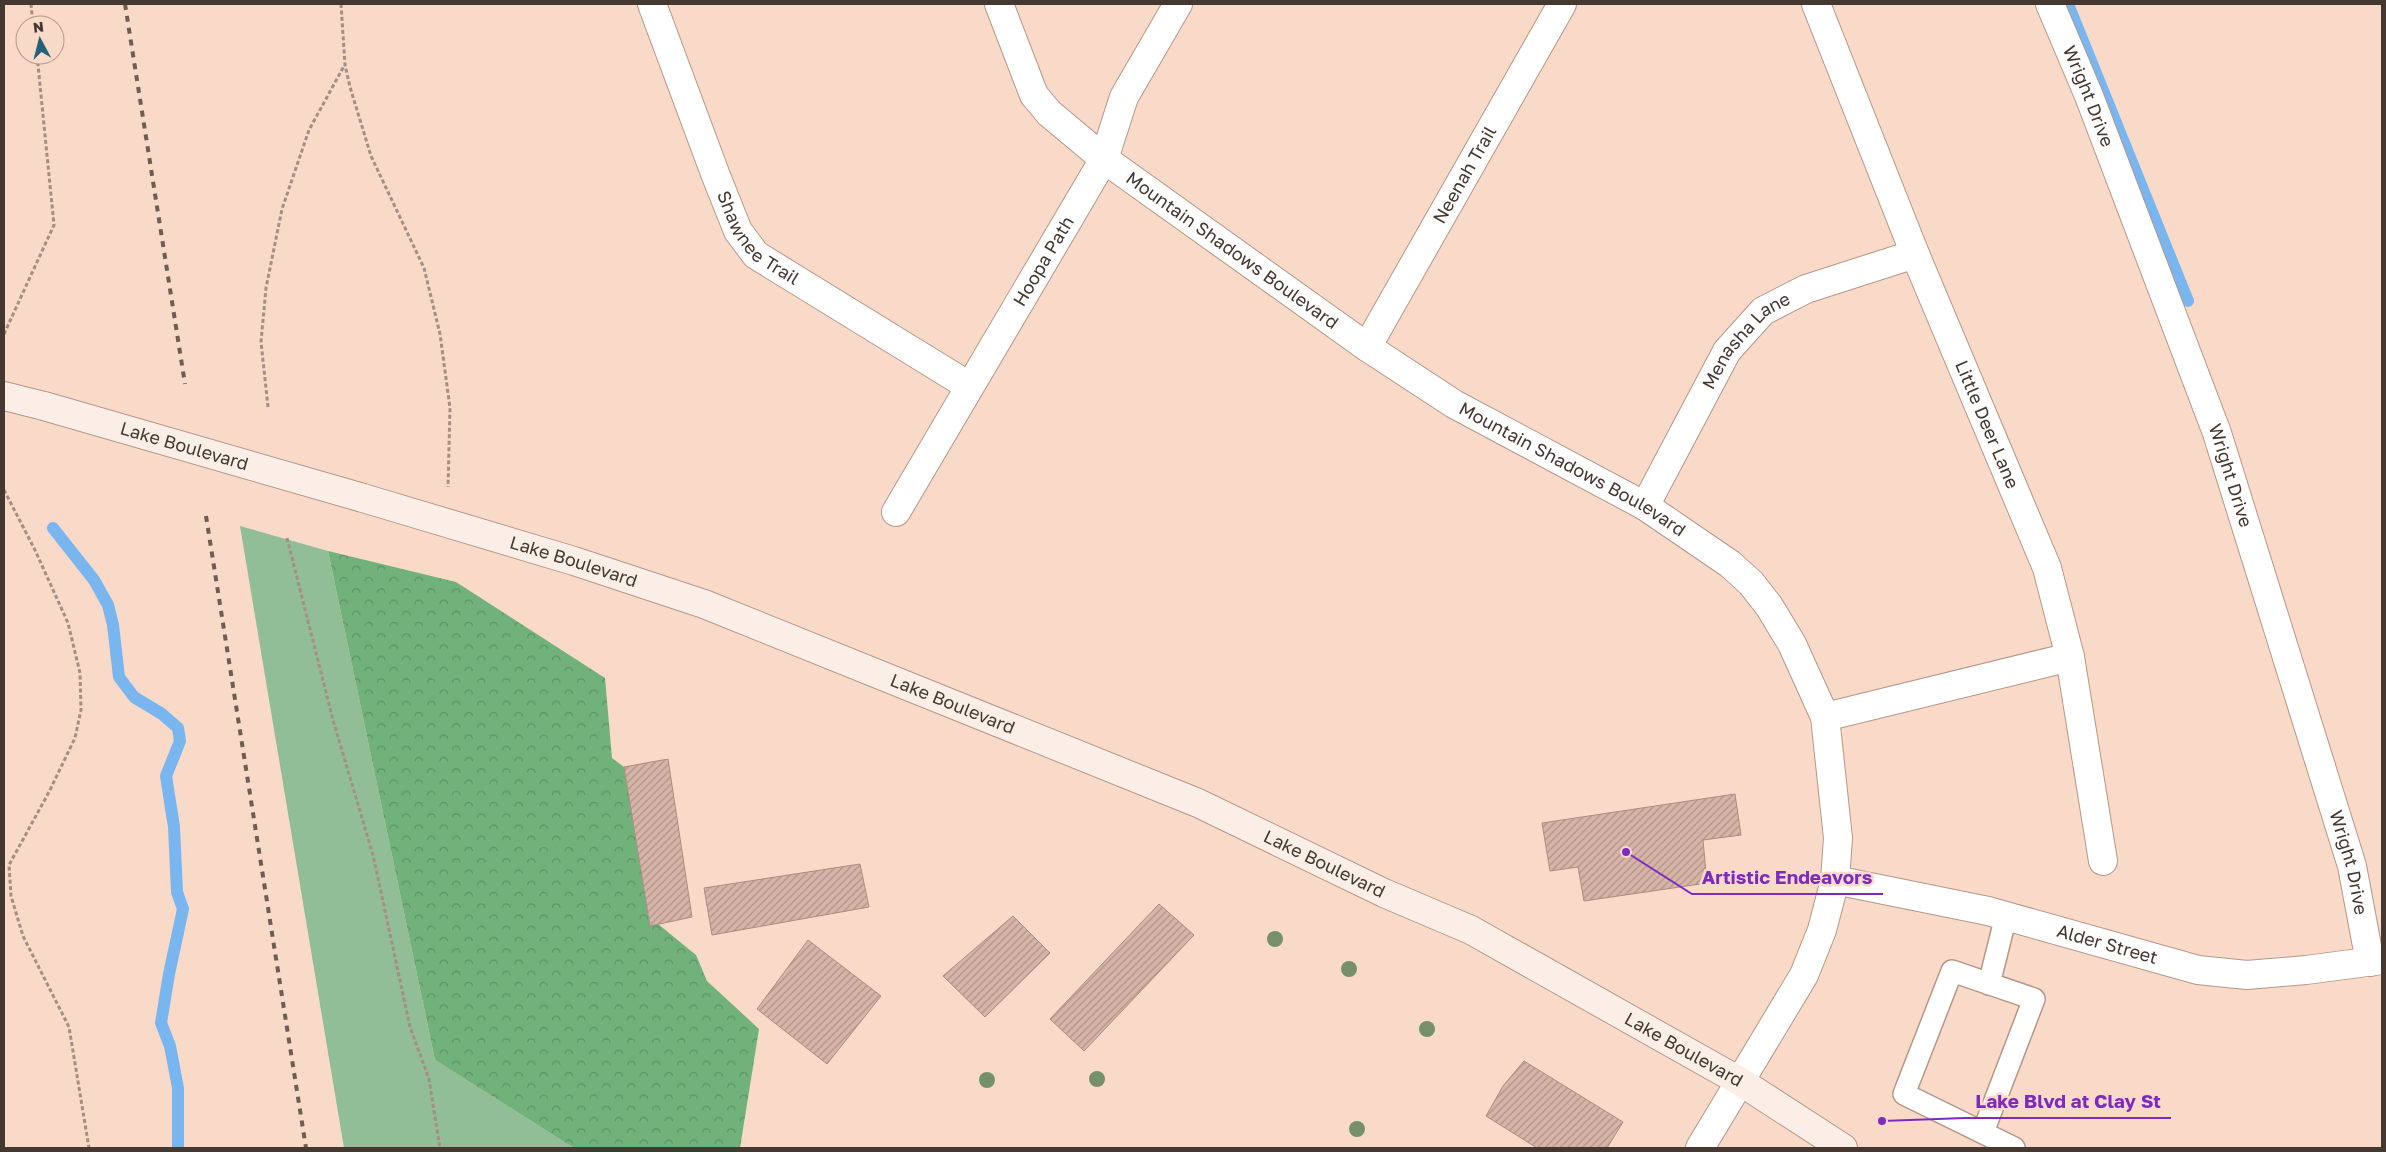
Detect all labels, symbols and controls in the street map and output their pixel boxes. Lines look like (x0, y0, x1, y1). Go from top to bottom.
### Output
north arrow (15, 15, 65, 65)
text: N (32, 18, 45, 36)
street label: Wright Drive (2059, 42, 2119, 150)
street label: Neenah Trail (1428, 122, 1500, 227)
street label: Mountain Shadows Boulevard (1122, 166, 1343, 333)
street label: Shawnee Trail (713, 187, 804, 289)
street label: Hoopa Path (1008, 212, 1078, 310)
street label: Menasha Lane (1697, 287, 1794, 393)
street label: Little Deer Lane (1951, 357, 2024, 492)
street label: Mountain Shadows Boulevard (1455, 397, 1690, 541)
street label: Lake Boulevard (118, 417, 251, 474)
street label: Wright Drive (2204, 420, 2258, 530)
street label: Lake Boulevard (507, 530, 640, 591)
street label: Lake Boulevard (887, 668, 1018, 738)
street label: Wright Drive (2325, 808, 2373, 917)
street label: Lake Boulevard (1260, 824, 1389, 902)
callout: Artistic Endeavors (1692, 860, 1883, 894)
text: Artistic Endeavors (1702, 865, 1873, 888)
street label: Alder Street (2055, 919, 2160, 968)
street label: Lake Boulevard (1621, 1007, 1747, 1091)
callout: Lake Blvd at Clay St (1965, 1084, 2171, 1118)
text: Lake Blvd at Clay St (1975, 1089, 2161, 1112)

